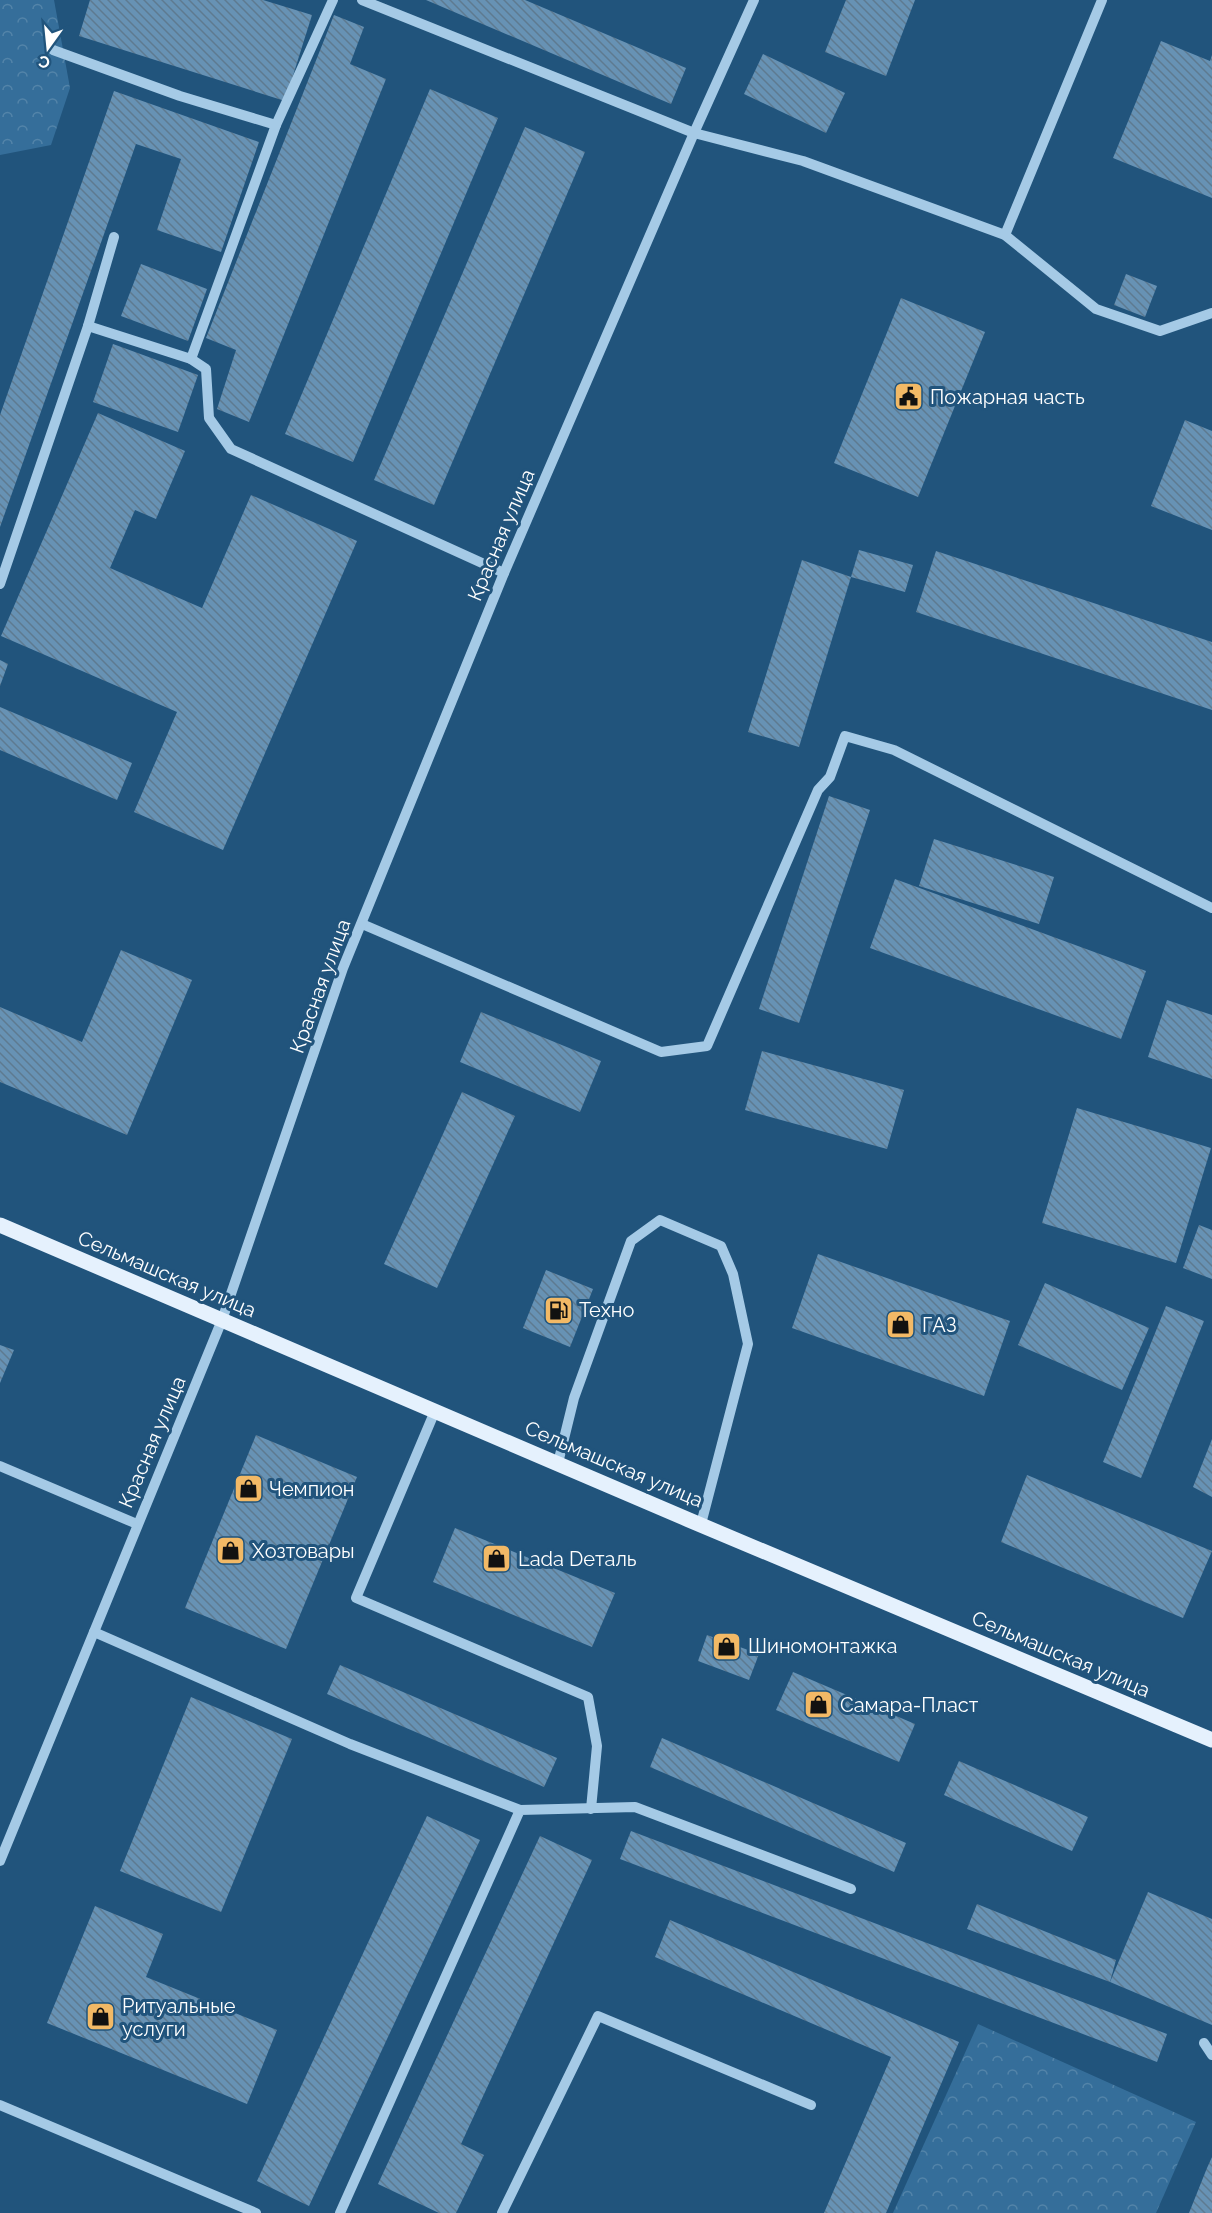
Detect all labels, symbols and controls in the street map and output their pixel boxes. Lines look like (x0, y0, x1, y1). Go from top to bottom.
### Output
north arrow (18, 18, 78, 78)
text: С (36, 51, 52, 73)
public building icon: Пожарная часть (893, 381, 925, 413)
place label: Пожарная часть (930, 385, 1085, 409)
street label: Красная улица (462, 465, 540, 605)
street label: Красная улица (285, 916, 355, 1056)
street label: Сельмашская улица (74, 1226, 260, 1322)
fuel station icon: Техно (542, 1294, 574, 1326)
place label: Техно (579, 1298, 634, 1322)
shop icon: ГАЗ (885, 1309, 917, 1341)
place label: ГАЗ (922, 1313, 957, 1337)
street label: Красная улица (113, 1372, 191, 1512)
street label: Сельмашская улица (521, 1416, 707, 1512)
shop icon: Чемпион (232, 1473, 264, 1505)
place label: Чемпион (269, 1477, 354, 1501)
shop icon: Хозтовары (215, 1535, 247, 1567)
place label: Хозтовары (252, 1539, 355, 1563)
shop icon: Lada Dеталь (481, 1543, 513, 1575)
place label: Lada Dеталь (518, 1547, 637, 1571)
street label: Сельмашская улица (968, 1606, 1154, 1702)
shop icon: Шиномонтажка (711, 1630, 743, 1662)
place label: Шиномонтажка (748, 1634, 897, 1658)
shop icon: Самара-Пласт (803, 1689, 835, 1721)
place label: Самара-Пласт (840, 1693, 979, 1717)
place label: Ритуальные услуги (122, 1994, 236, 2041)
shop icon: Ритуальные услуги (85, 2001, 117, 2033)

